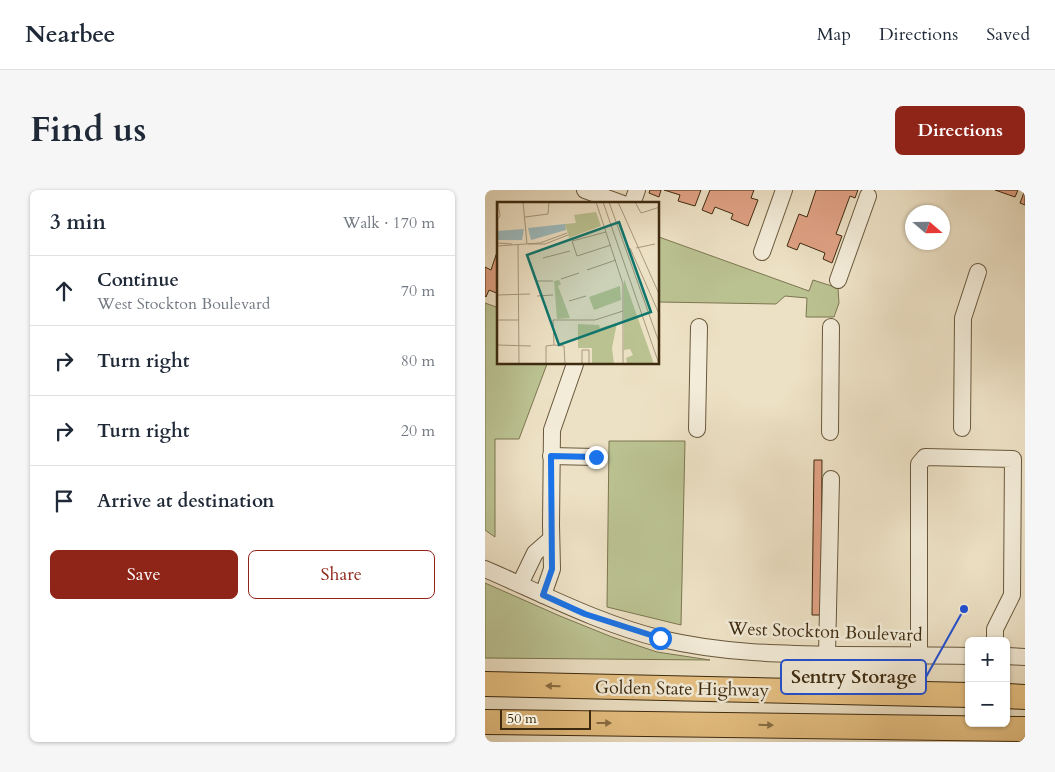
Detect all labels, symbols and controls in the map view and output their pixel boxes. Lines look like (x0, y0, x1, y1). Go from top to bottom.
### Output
text: Nearbee (25, 18, 115, 51)
text: Map (817, 22, 851, 47)
text: Directions (879, 22, 958, 47)
text: Saved (986, 22, 1030, 47)
text: Find us (30, 106, 146, 154)
button: Directions (895, 106, 1025, 155)
inset map (497, 202, 660, 365)
north arrow (905, 205, 950, 250)
text: 3 min (50, 208, 106, 237)
text: Walk · 170 m (343, 212, 435, 234)
text: Continue (97, 267, 179, 293)
icon: ahead (50, 277, 78, 305)
text: 70 m (401, 280, 435, 302)
text: West Stockton Boulevard (97, 293, 270, 315)
icon: right (50, 347, 78, 375)
text: Turn right (97, 348, 189, 374)
text: 80 m (401, 350, 435, 372)
icon: right (50, 417, 78, 445)
text: Turn right (97, 418, 189, 444)
text: 20 m (401, 420, 435, 442)
route end (585, 446, 608, 469)
icon: arrive (50, 487, 78, 515)
text: Arrive at destination (97, 488, 274, 514)
button: Save (50, 550, 238, 599)
button: Share (248, 550, 435, 599)
street label: West Stockton Boulevard (726, 616, 923, 648)
route start (649, 627, 672, 650)
map controls (965, 637, 1010, 727)
button: + (965, 637, 1010, 682)
callout: Sentry Storage (781, 660, 926, 694)
text: Sentry Storage (791, 664, 917, 690)
street label: Golden State Highway (595, 675, 770, 703)
one-way arrow (544, 682, 560, 690)
button: − (965, 682, 1010, 727)
scale bar (500, 707, 591, 730)
text: 50 m (507, 709, 537, 728)
one-way arrow (596, 719, 612, 727)
one-way arrow (758, 721, 774, 729)

